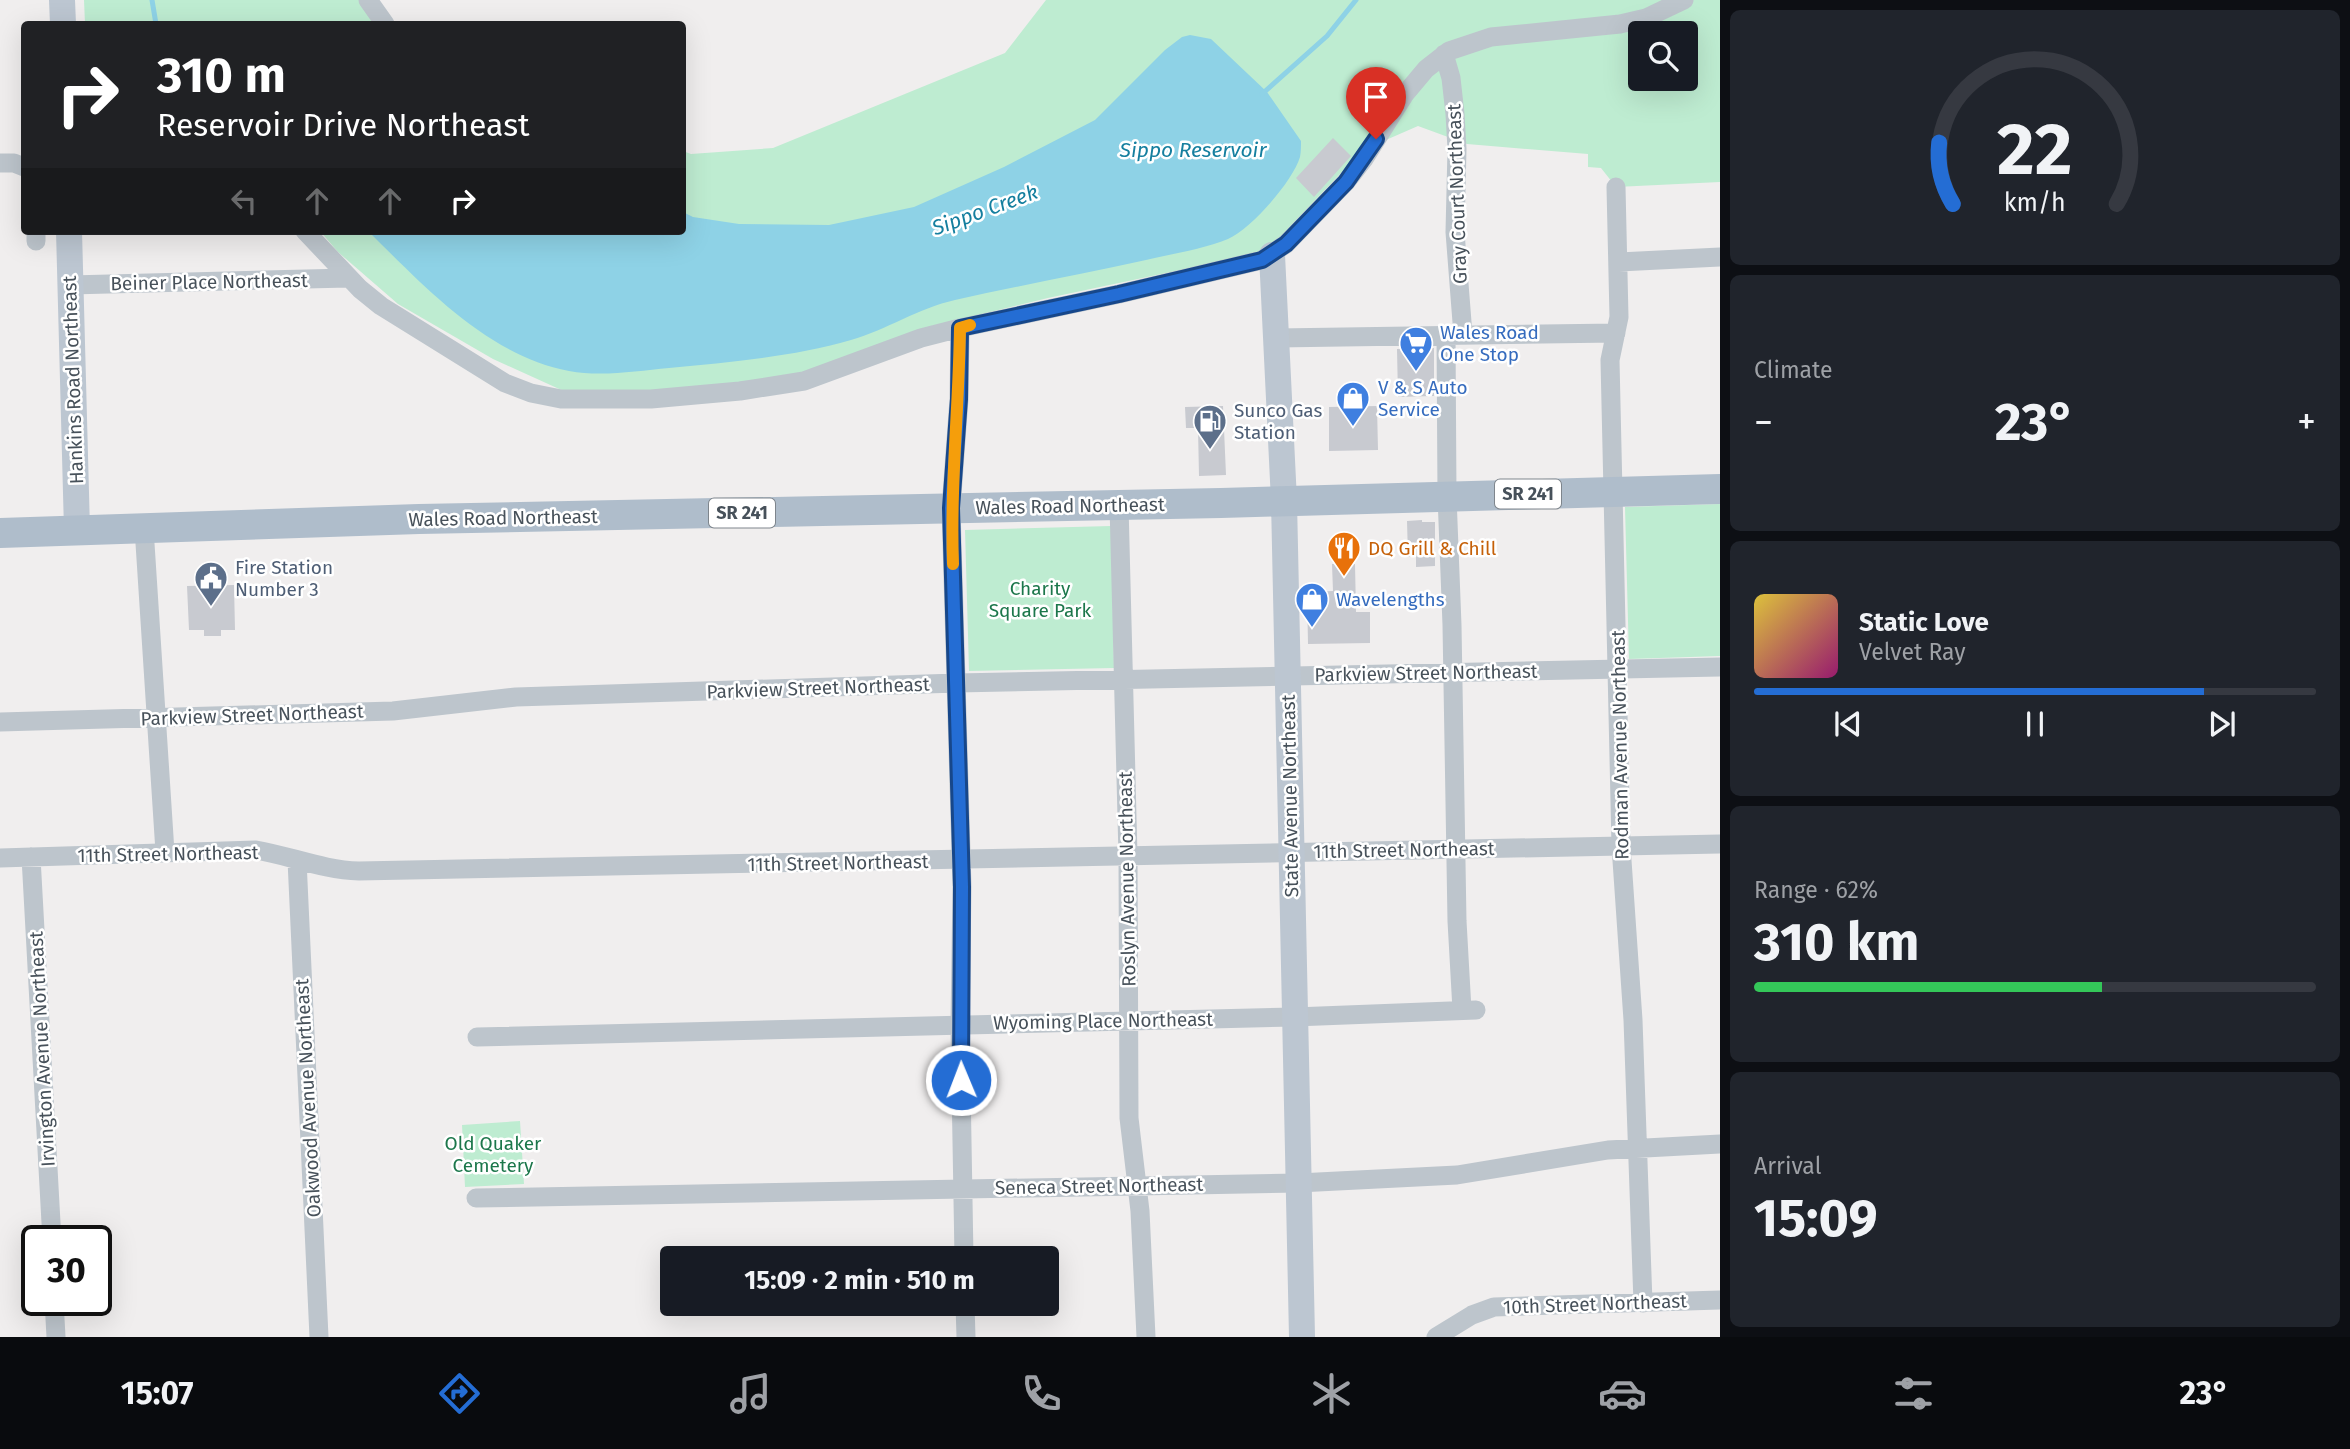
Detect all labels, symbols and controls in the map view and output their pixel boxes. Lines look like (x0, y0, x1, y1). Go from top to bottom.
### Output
map controls (1628, 21, 1698, 91)
button: search (1628, 21, 1698, 91)
text: 310 m (157, 46, 286, 105)
icon: right (42, 49, 133, 140)
pin (1346, 67, 1406, 139)
icon: arrive (1357, 78, 1395, 116)
street label: Gray Court Northeast (1442, 103, 1472, 284)
text: Reservoir Drive Northeast (157, 106, 530, 144)
text: 22 (1997, 106, 2073, 193)
water label: Sippo Reservoir (1119, 137, 1267, 163)
water label: Sippo Creek (928, 179, 1042, 242)
icon: left (225, 182, 263, 220)
icon: ahead (298, 182, 336, 220)
icon: ahead (371, 182, 409, 220)
icon: right (444, 182, 482, 220)
text: km/h (2004, 188, 2066, 218)
street label: Beiner Place Northeast (110, 269, 308, 295)
street label: Hankins Road Northeast (58, 275, 88, 485)
place label: Wales Road One Stop (1440, 321, 1539, 366)
supermarket icon: Wales Road One Stop (1397, 324, 1435, 373)
text: Climate (1754, 356, 1833, 384)
place label: V & S Auto Service (1378, 376, 1468, 421)
shop icon: V & S Auto Service (1334, 379, 1372, 428)
text: 23° (1995, 391, 2075, 454)
place label: Sunco Gas Station (1234, 399, 1323, 444)
text: − (1754, 399, 1773, 445)
text: + (2297, 399, 2316, 445)
fuel station icon: Sunco Gas Station (1191, 402, 1229, 451)
road number: SR 241 (1495, 480, 1561, 508)
street label: Wales Road Northeast (975, 493, 1165, 519)
road number: SR 241 (709, 499, 775, 528)
street label: Wales Road Northeast (408, 505, 598, 531)
restaurant icon: DQ Grill & Chill (1325, 529, 1363, 578)
place label: DQ Grill & Chill (1368, 537, 1497, 560)
place label: Fire Station Number 3 (235, 556, 333, 601)
public building icon: Fire Station Number 3 (192, 559, 230, 608)
park label: Charity Square Park (989, 577, 1092, 622)
shop icon: Wavelengths (1293, 580, 1331, 629)
place label: Wavelengths (1336, 588, 1445, 611)
text: Static Love (1859, 607, 1989, 638)
street label: Rodman Avenue Northeast (1606, 630, 1634, 860)
text: Velvet Ray (1859, 638, 1966, 666)
street label: Parkview Street Northeast (1314, 660, 1538, 686)
street label: Parkview Street Northeast (706, 673, 930, 703)
street label: State Avenue Northeast (1277, 694, 1303, 898)
street label: Parkview Street Northeast (140, 700, 364, 730)
icon: previous (1829, 705, 1867, 743)
icon: pause (2016, 705, 2054, 743)
icon: next (2203, 705, 2241, 743)
street label: Roslyn Avenue Northeast (1114, 771, 1140, 987)
street label: 11th Street Northeast (1313, 837, 1495, 863)
street label: 11th Street Northeast (77, 841, 259, 867)
street label: 11th Street Northeast (747, 850, 929, 876)
text: Range · 62% (1754, 876, 1878, 904)
text: 310 km (1754, 911, 1919, 974)
street label: Irvington Avenue Northeast (24, 930, 60, 1167)
street label: Oakwood Avenue Northeast (290, 978, 326, 1218)
street label: Wyoming Place Northeast (993, 1008, 1213, 1034)
position arrow (924, 1043, 998, 1117)
park label: Old Quaker Cemetery (445, 1132, 542, 1177)
text: Arrival (1754, 1152, 1821, 1180)
street label: Seneca Street Northeast (995, 1173, 1204, 1199)
text: 15:09 (1754, 1187, 1878, 1250)
speed limit sign: 30 (21, 1225, 112, 1316)
text: 15:09 · 2 min · 510 m (744, 1265, 975, 1296)
street label: 10th Street Northeast (1503, 1289, 1687, 1319)
icon: directions (435, 1369, 484, 1418)
icon: music (726, 1369, 775, 1418)
icon: phone (1017, 1369, 1066, 1418)
icon: climate (1307, 1369, 1356, 1418)
icon: car (1598, 1369, 1647, 1418)
icon: filters (1889, 1369, 1938, 1418)
text: 15:07 (121, 1374, 194, 1412)
text: 23° (2179, 1374, 2229, 1412)

